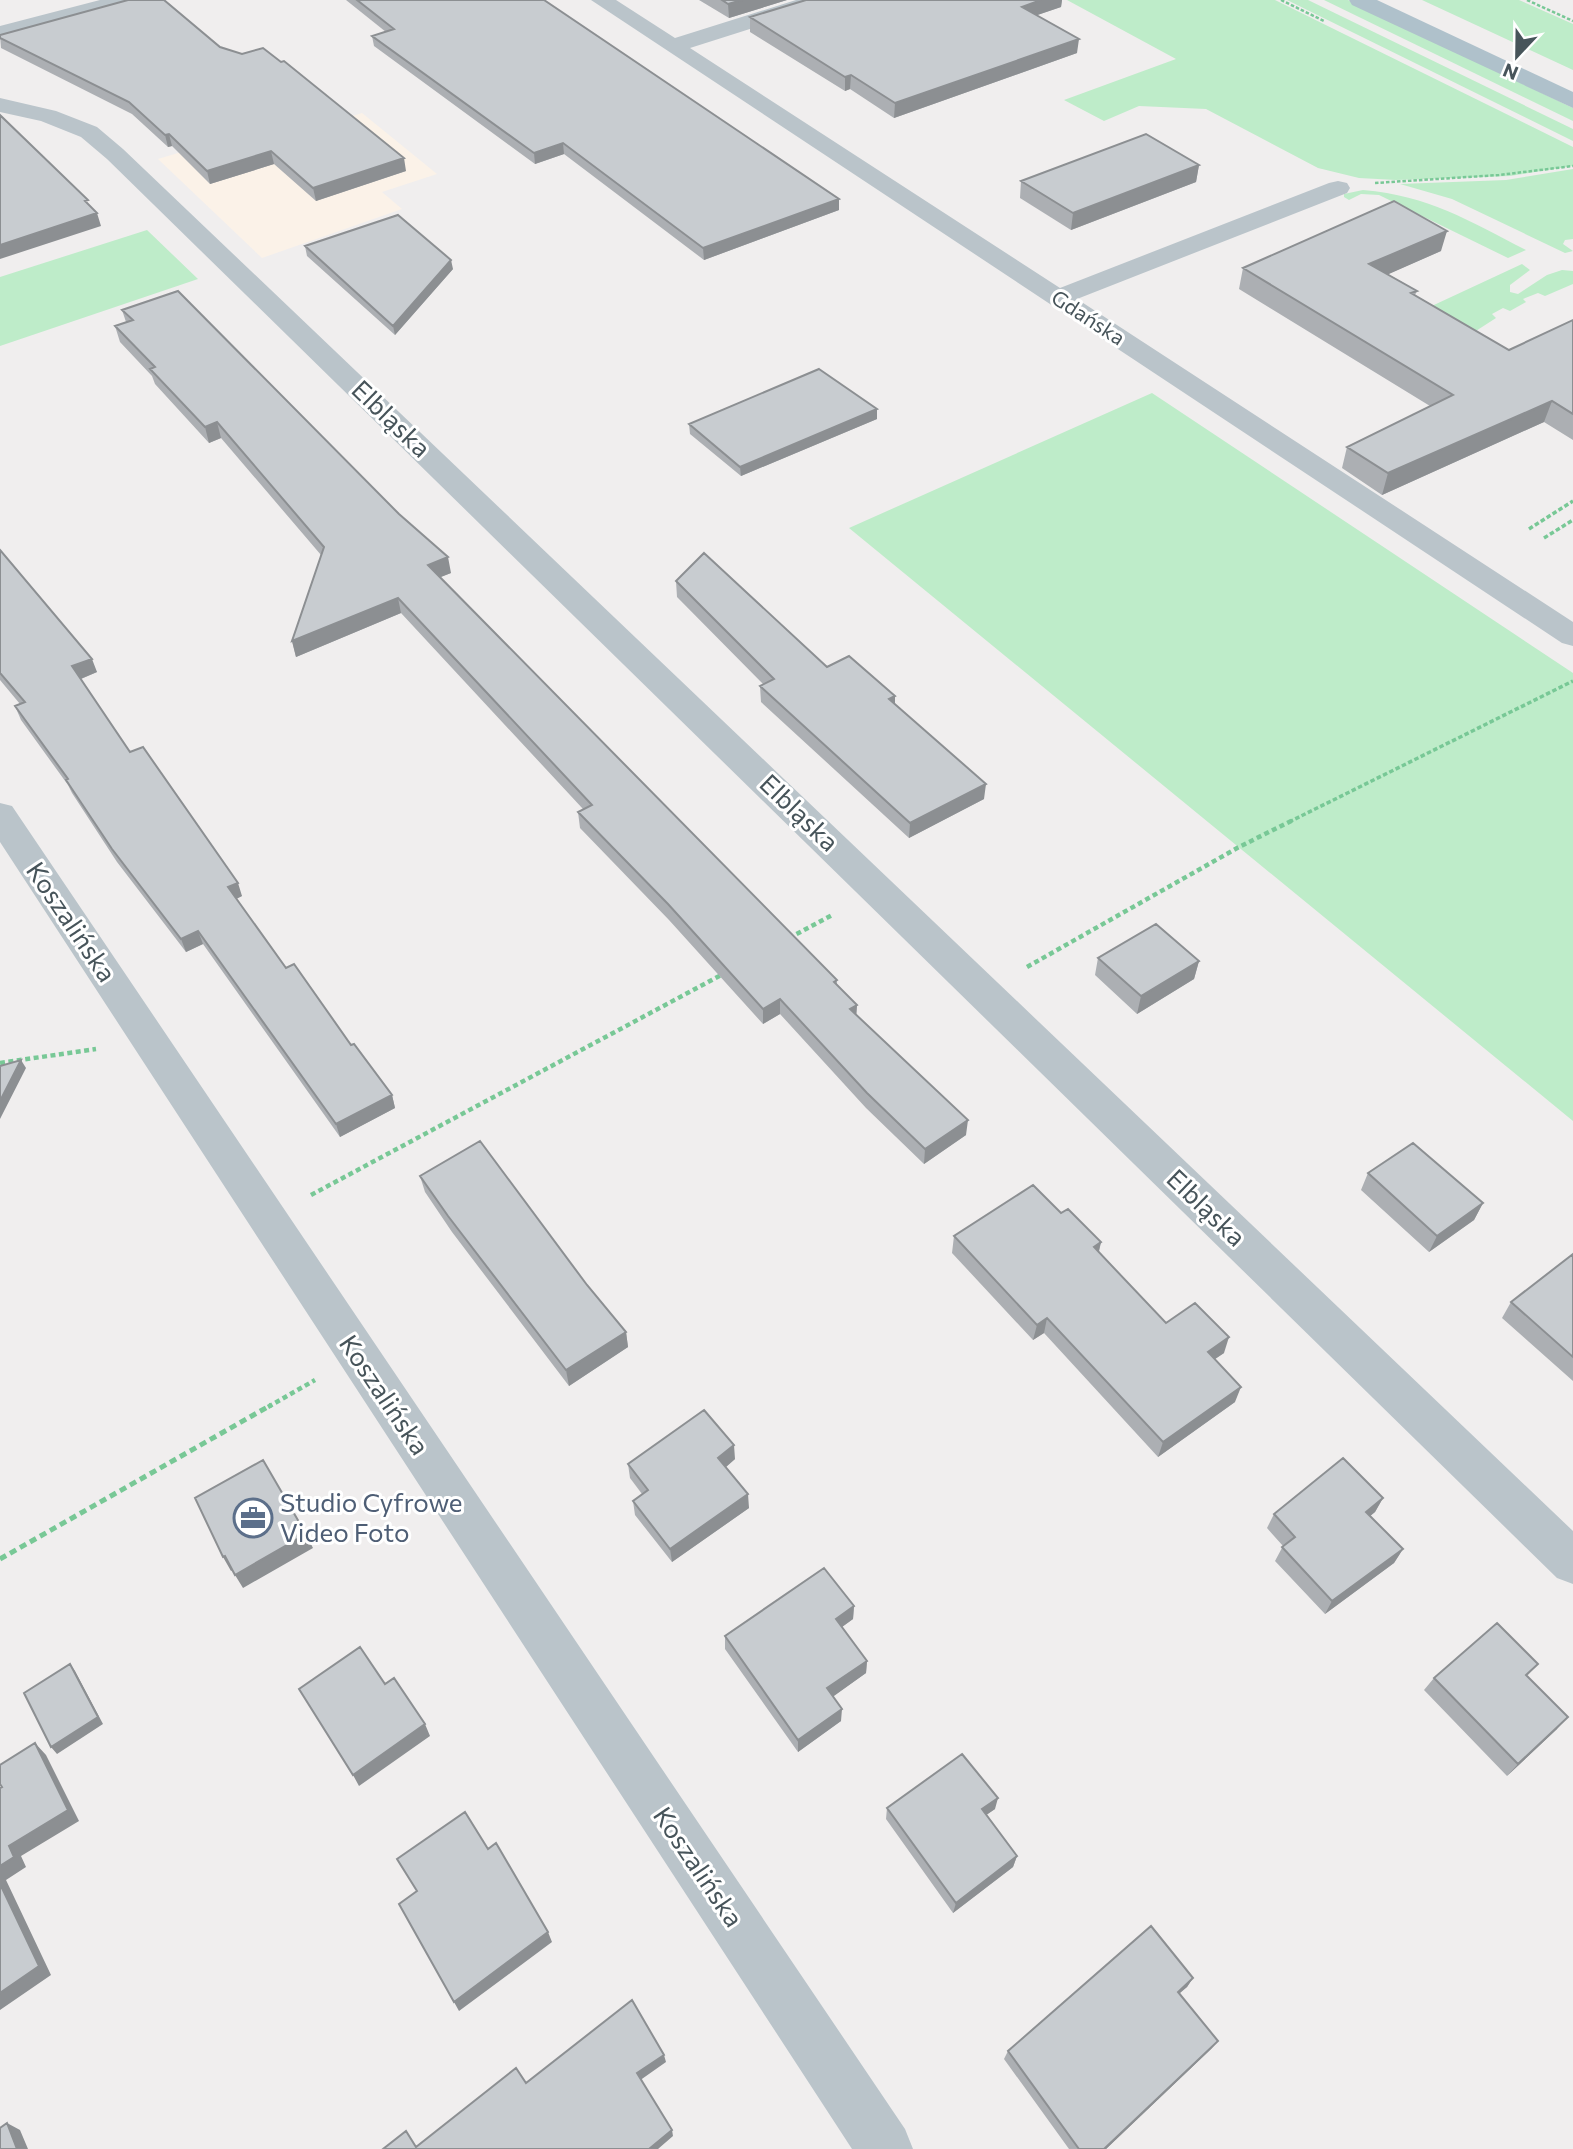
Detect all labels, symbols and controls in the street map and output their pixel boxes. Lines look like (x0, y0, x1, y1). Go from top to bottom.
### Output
north arrow (1482, 21, 1552, 91)
text: N (1500, 59, 1521, 86)
street label: Gdańska (1047, 284, 1130, 350)
street label: Elbląska (346, 373, 438, 463)
street label: Elbląska (754, 767, 846, 857)
street label: Koszalińska (21, 855, 124, 987)
street label: Elbląska (1161, 1162, 1253, 1252)
street label: Koszalińska (334, 1328, 437, 1460)
place label: Studio Cyfrowe Video Foto (280, 1486, 462, 1547)
office icon: Studio Cyfrowe Video Foto (232, 1497, 274, 1539)
street label: Koszalińska (648, 1800, 751, 1932)

